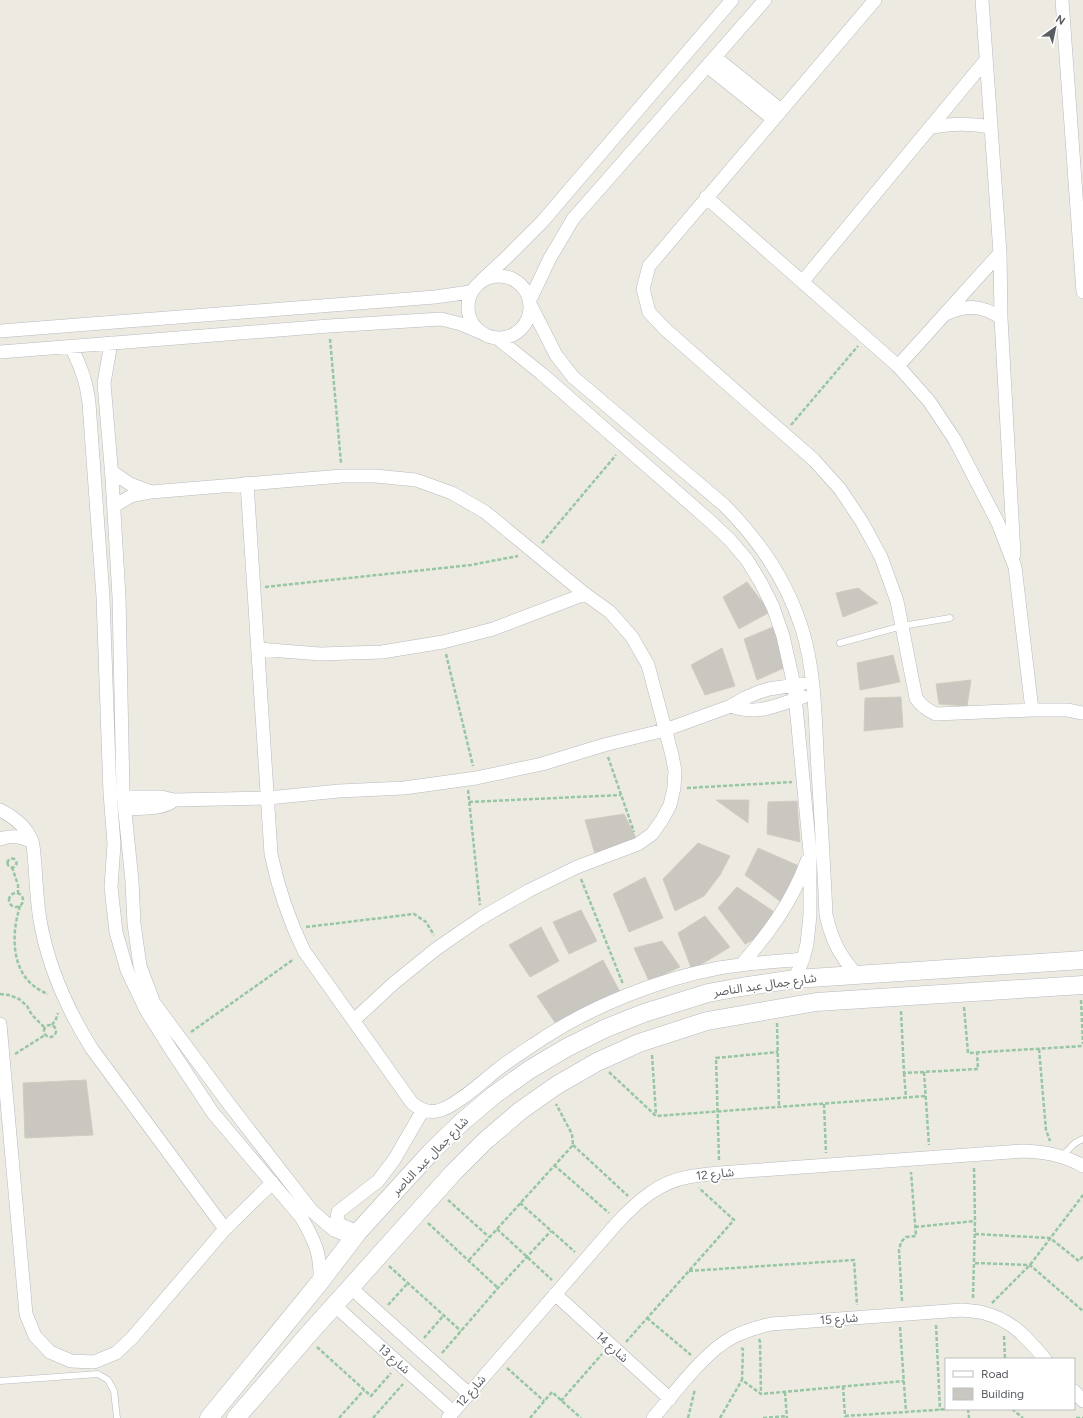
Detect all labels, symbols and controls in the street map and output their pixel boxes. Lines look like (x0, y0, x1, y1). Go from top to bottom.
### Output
north arrow (1035, 8, 1075, 48)
text: N (1053, 12, 1067, 28)
street label: شارع جمال عبد الناصر (712, 971, 818, 1001)
street label: شارع جمال عبد الناصر (388, 1114, 473, 1200)
street label: شارع 12 (695, 1165, 735, 1185)
street label: شارع 15 (819, 1311, 859, 1329)
street label: شارع 14 (592, 1329, 631, 1367)
street label: شارع 13 (374, 1341, 413, 1378)
legend (945, 1358, 1075, 1410)
text: Road (981, 1367, 1009, 1381)
street label: شارع 12 (453, 1372, 490, 1411)
text: Building (981, 1387, 1024, 1401)

